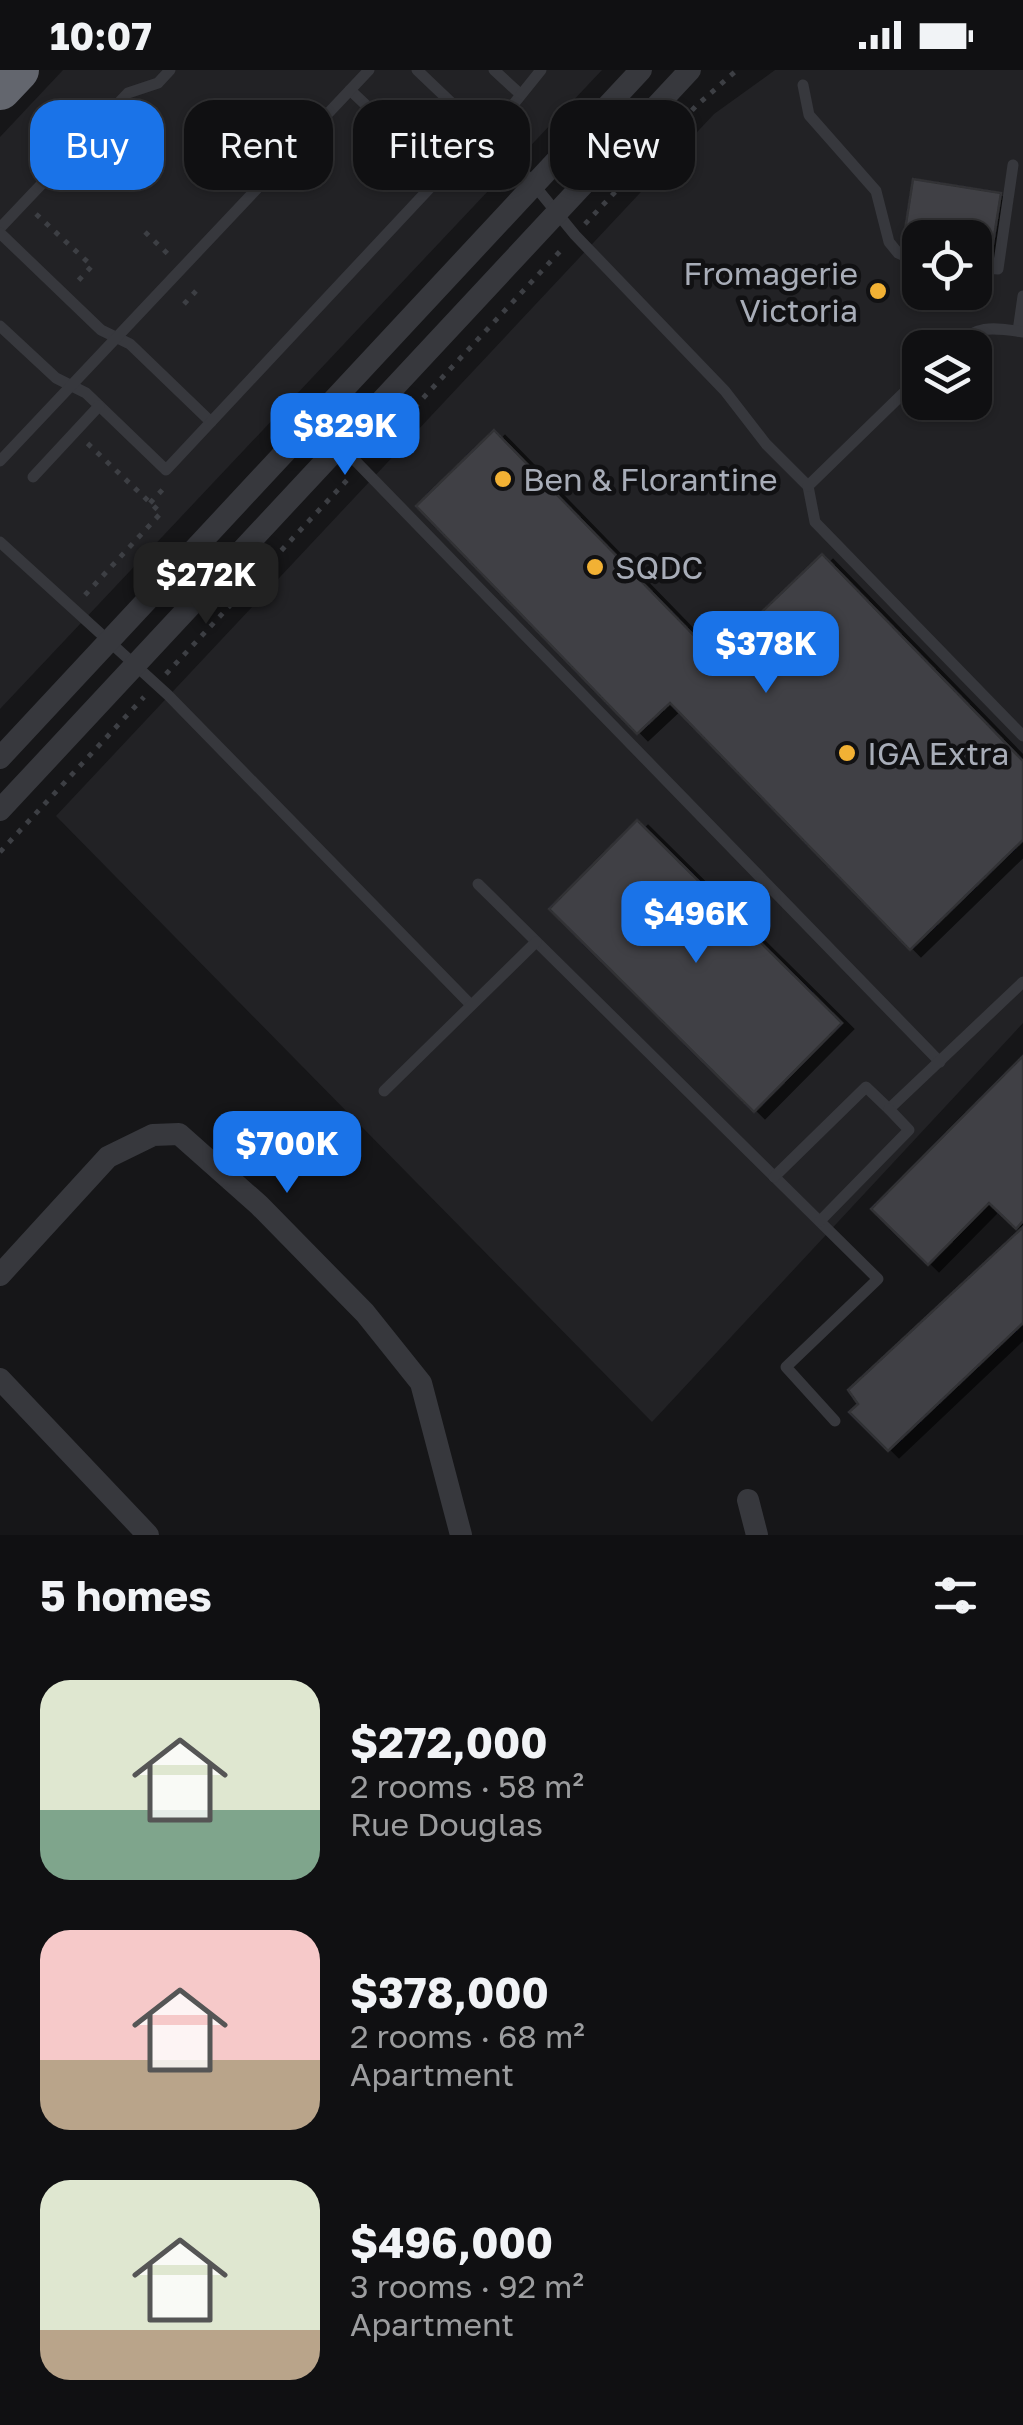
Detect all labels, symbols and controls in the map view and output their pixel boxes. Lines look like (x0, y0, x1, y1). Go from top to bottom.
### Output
text: 10:07 (50, 13, 152, 58)
chip: Buy (30, 100, 164, 190)
chip: Rent (184, 100, 333, 190)
chip: Filters (353, 100, 530, 190)
chip: New (550, 100, 695, 190)
map controls (902, 220, 992, 420)
button: locate (902, 220, 992, 310)
place label: Fromagerie Victoria (683, 254, 858, 329)
marker: Fromagerie Victoria (867, 280, 889, 302)
button: layers (902, 330, 992, 420)
pin: $829K (275, 393, 415, 478)
text: $829K (293, 406, 397, 444)
place label: Ben & Florantine (523, 460, 778, 498)
marker: Ben & Florantine (492, 468, 514, 490)
pin: $272K (136, 542, 276, 627)
place label: SQDC (615, 548, 703, 586)
text: $272K (155, 555, 257, 593)
marker: SQDC (584, 556, 606, 578)
pin: $378K (696, 611, 836, 696)
text: $378K (715, 624, 817, 662)
place label: IGA Extra (867, 734, 1009, 772)
marker: IGA Extra (836, 742, 858, 764)
pin: $496K (626, 881, 766, 966)
text: $496K (643, 894, 749, 932)
pin: $700K (217, 1111, 357, 1196)
text: $700K (235, 1124, 339, 1162)
icon: filters (928, 1568, 983, 1623)
text: 5 homes (40, 1570, 212, 1620)
text: $272,000 (350, 1717, 548, 1767)
icon: home (120, 1720, 240, 1840)
text: 2 rooms · 58 m² (350, 1767, 584, 1805)
text: Rue Douglas (350, 1805, 543, 1843)
text: $378,000 (350, 1967, 549, 2017)
icon: home (120, 1970, 240, 2090)
text: 2 rooms · 68 m² (350, 2017, 585, 2055)
text: Apartment (350, 2055, 514, 2093)
text: $496,000 (350, 2217, 553, 2267)
icon: home (120, 2220, 240, 2340)
text: 3 rooms · 92 m² (350, 2267, 584, 2305)
text: Apartment (350, 2305, 514, 2343)

